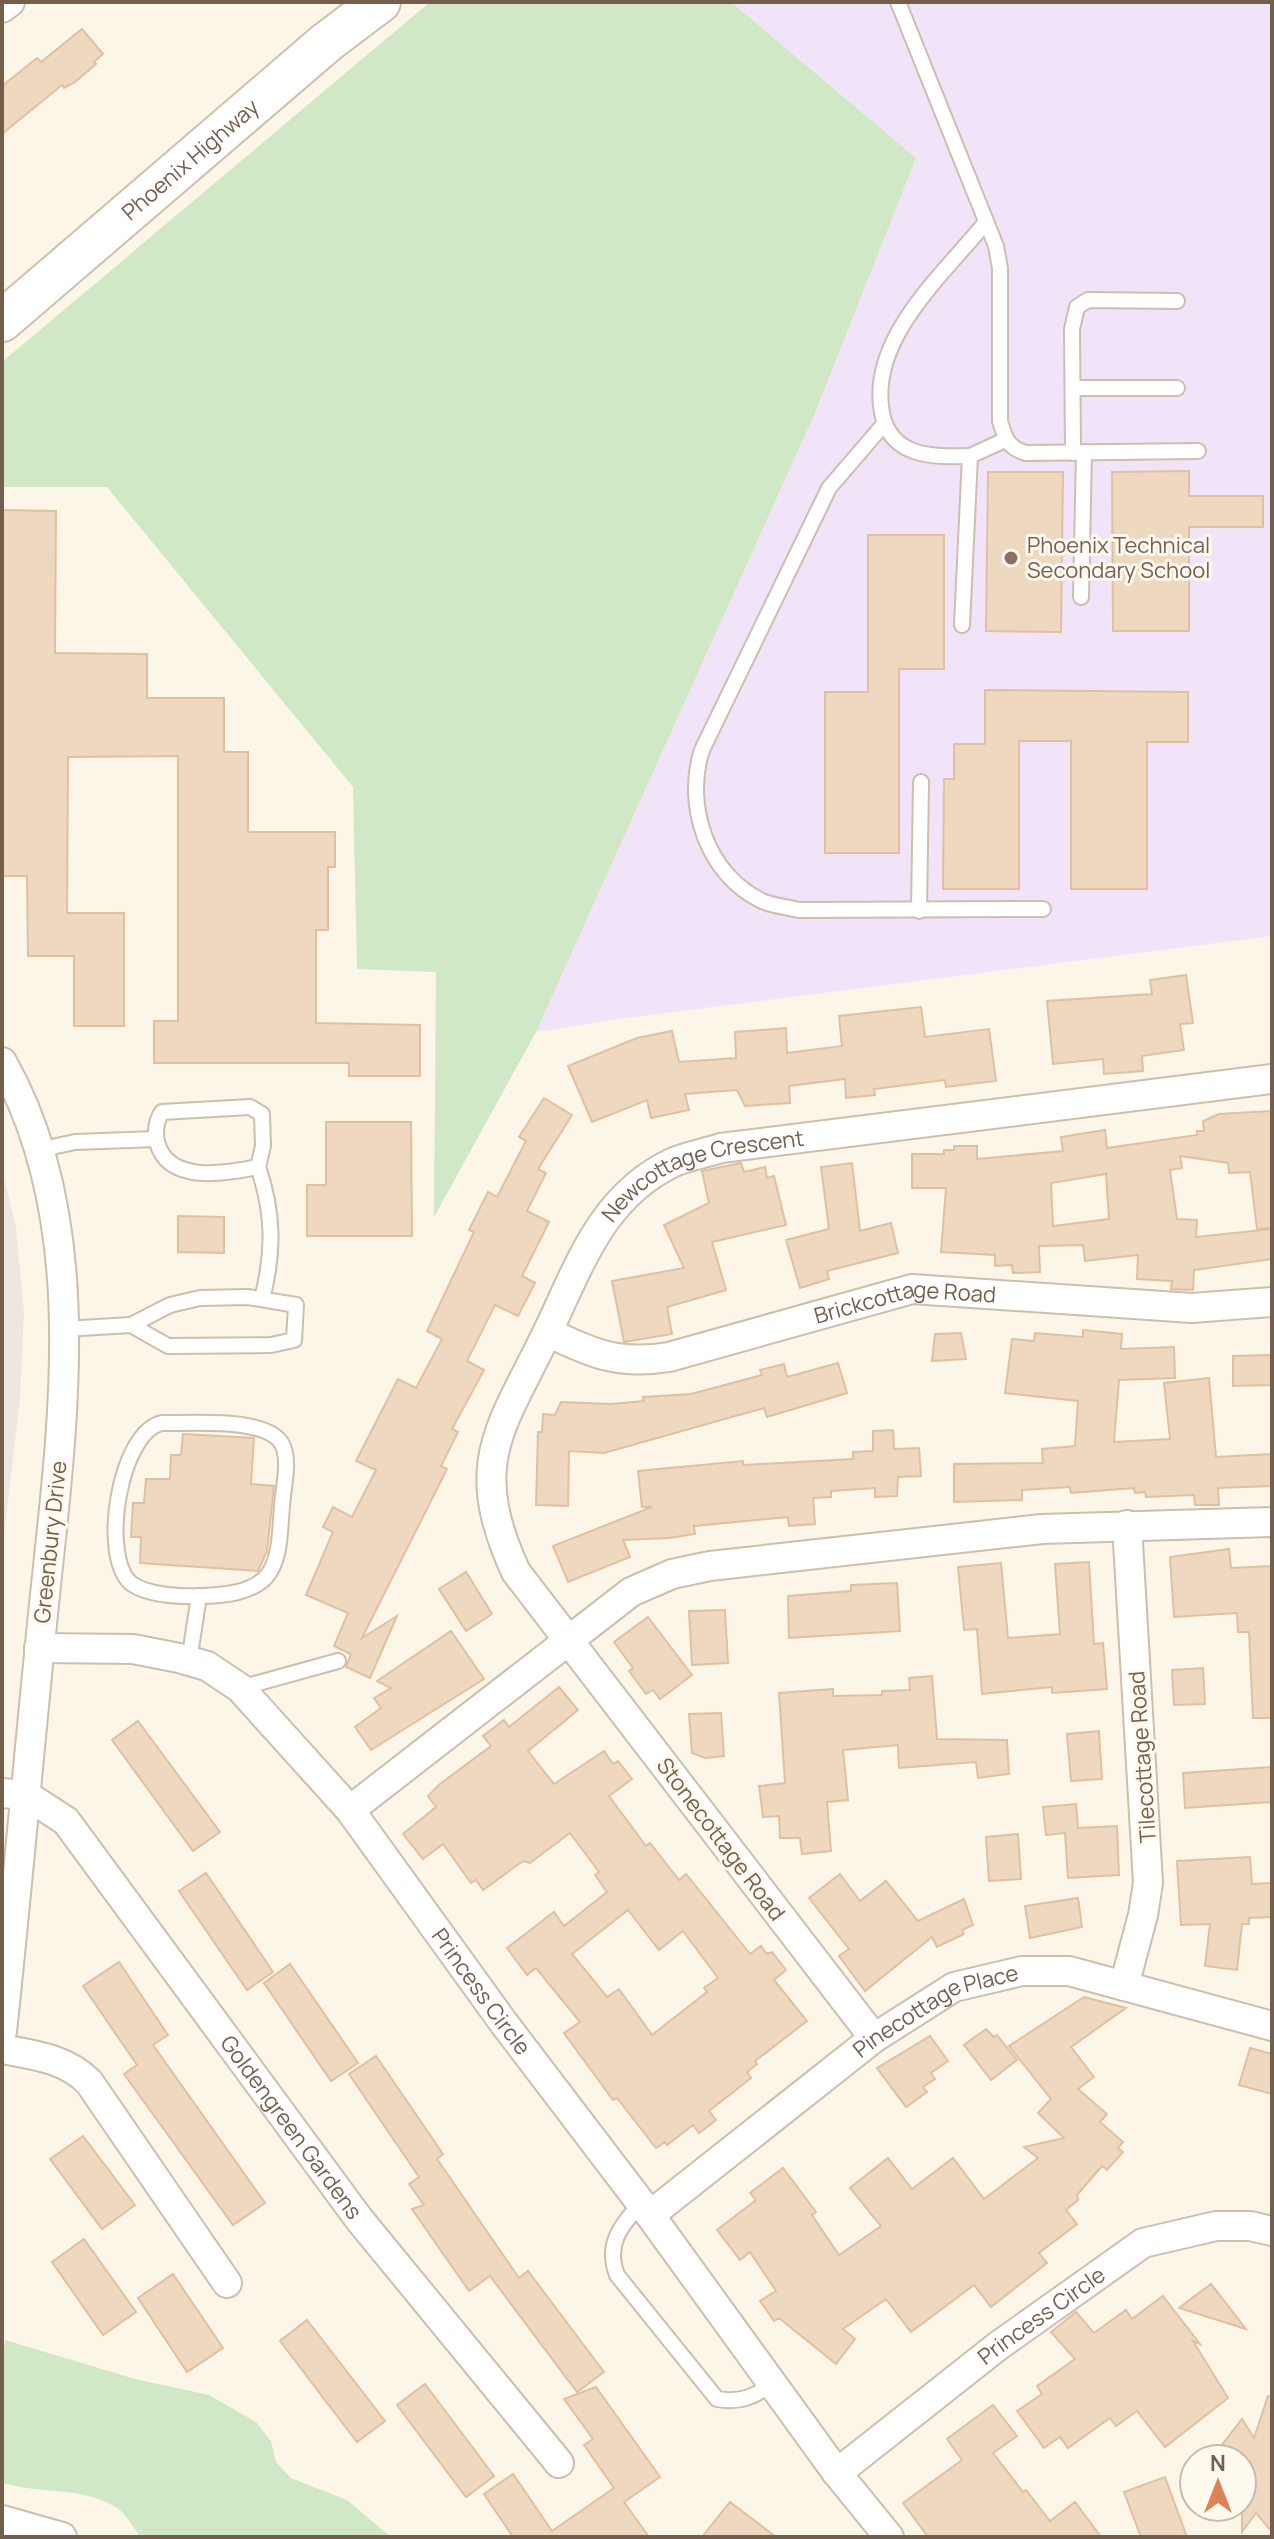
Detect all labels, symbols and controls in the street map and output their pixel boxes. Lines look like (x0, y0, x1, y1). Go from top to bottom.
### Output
street label: Phoenix Highway (115, 92, 265, 227)
place label: Phoenix Technical Secondary School (1027, 530, 1210, 585)
marker: Phoenix Technical Secondary School (1002, 549, 1020, 567)
street label: Newcottage Crescent (594, 1123, 806, 1228)
street label: Brickcottage Road (810, 1274, 997, 1331)
street label: Greenbury Drive (27, 1459, 73, 1625)
street label: Tilecottage Road (1121, 1670, 1163, 1844)
street label: Stonecottage Road (650, 1751, 792, 1927)
street label: Princess Circle (425, 1922, 538, 2061)
street label: Pinecottage Place (846, 1957, 1021, 2064)
street label: Goldengreen Gardens (214, 2029, 369, 2225)
street label: Princess Circle (971, 2260, 1111, 2371)
north arrow (1178, 2443, 1258, 2523)
text: N (1210, 2448, 1226, 2478)

